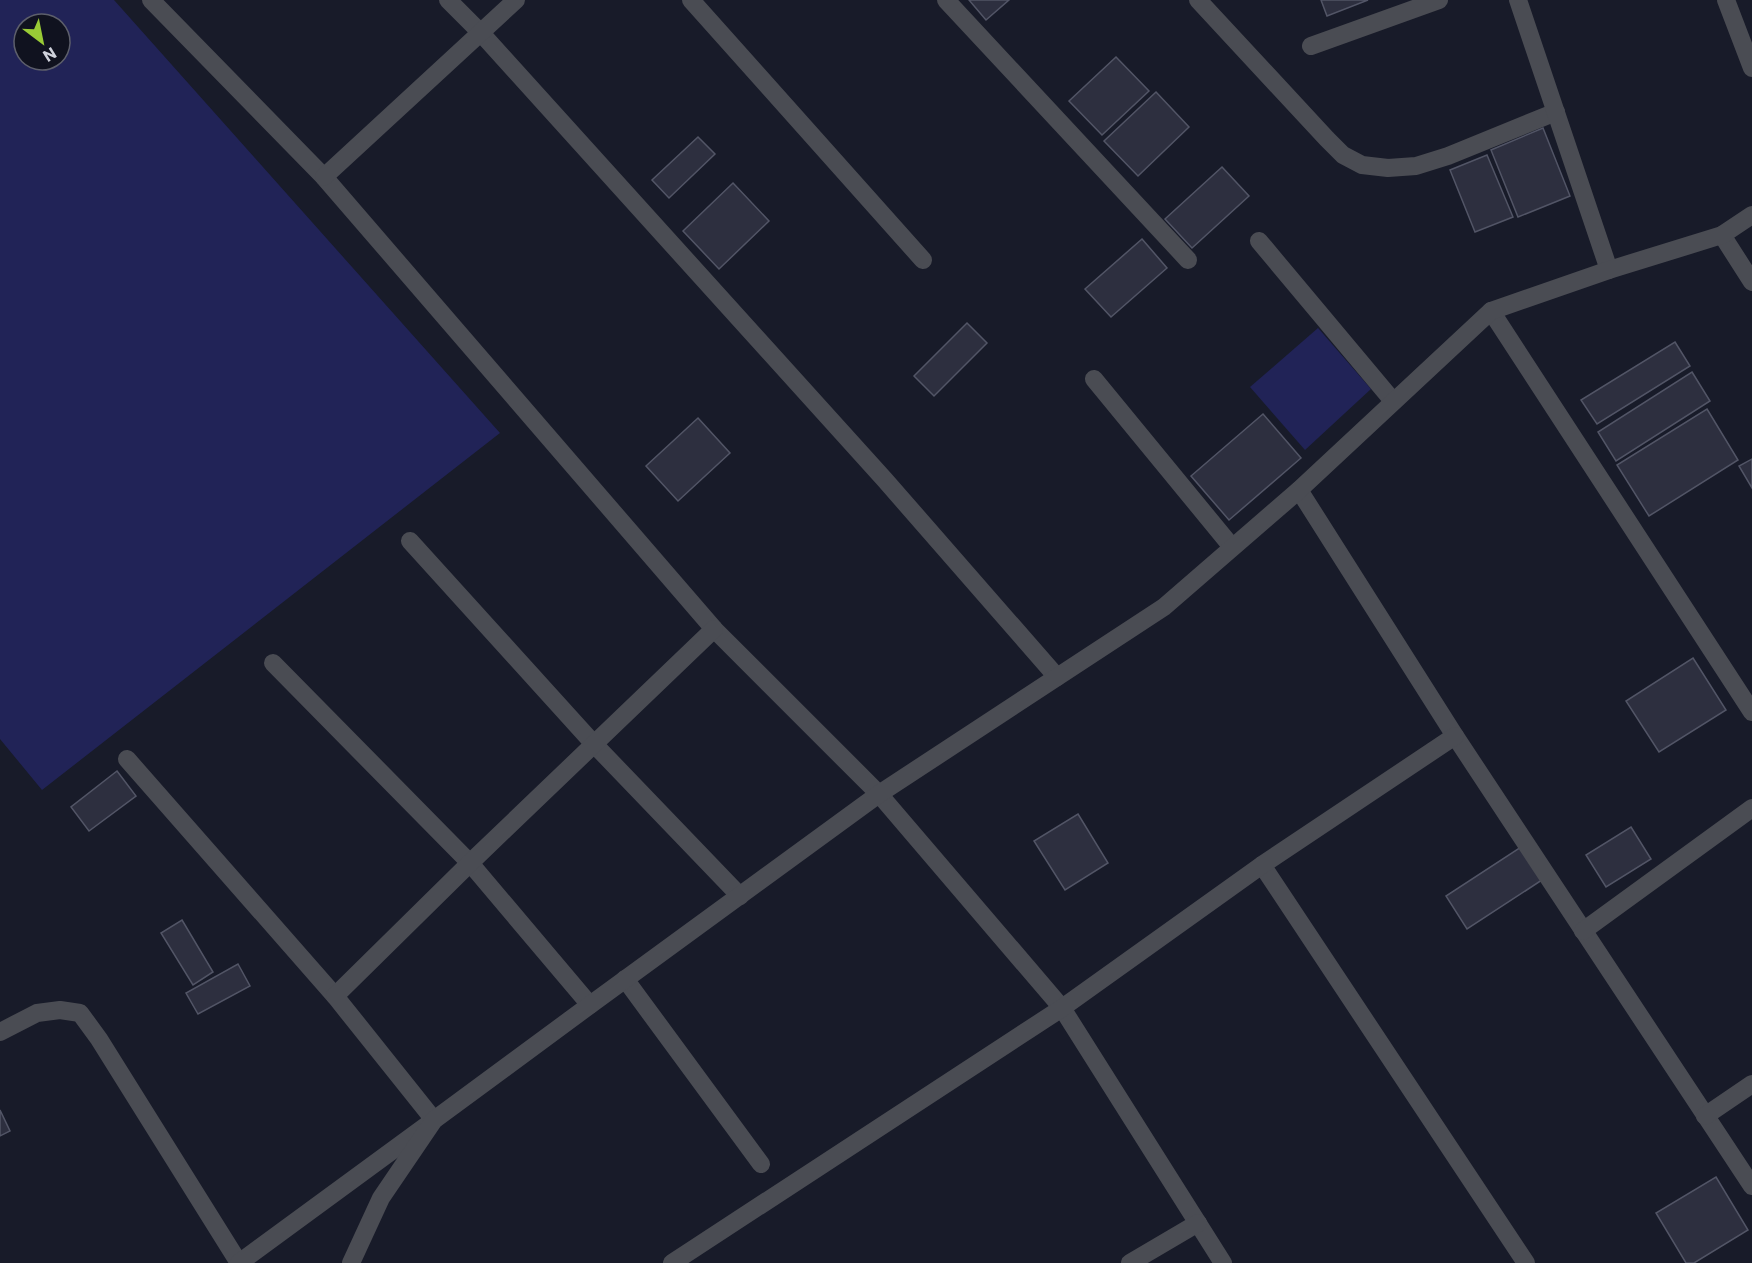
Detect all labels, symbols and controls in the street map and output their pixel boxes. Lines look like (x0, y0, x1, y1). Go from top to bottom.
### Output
north arrow (12, 12, 72, 72)
text: N (40, 44, 60, 66)

